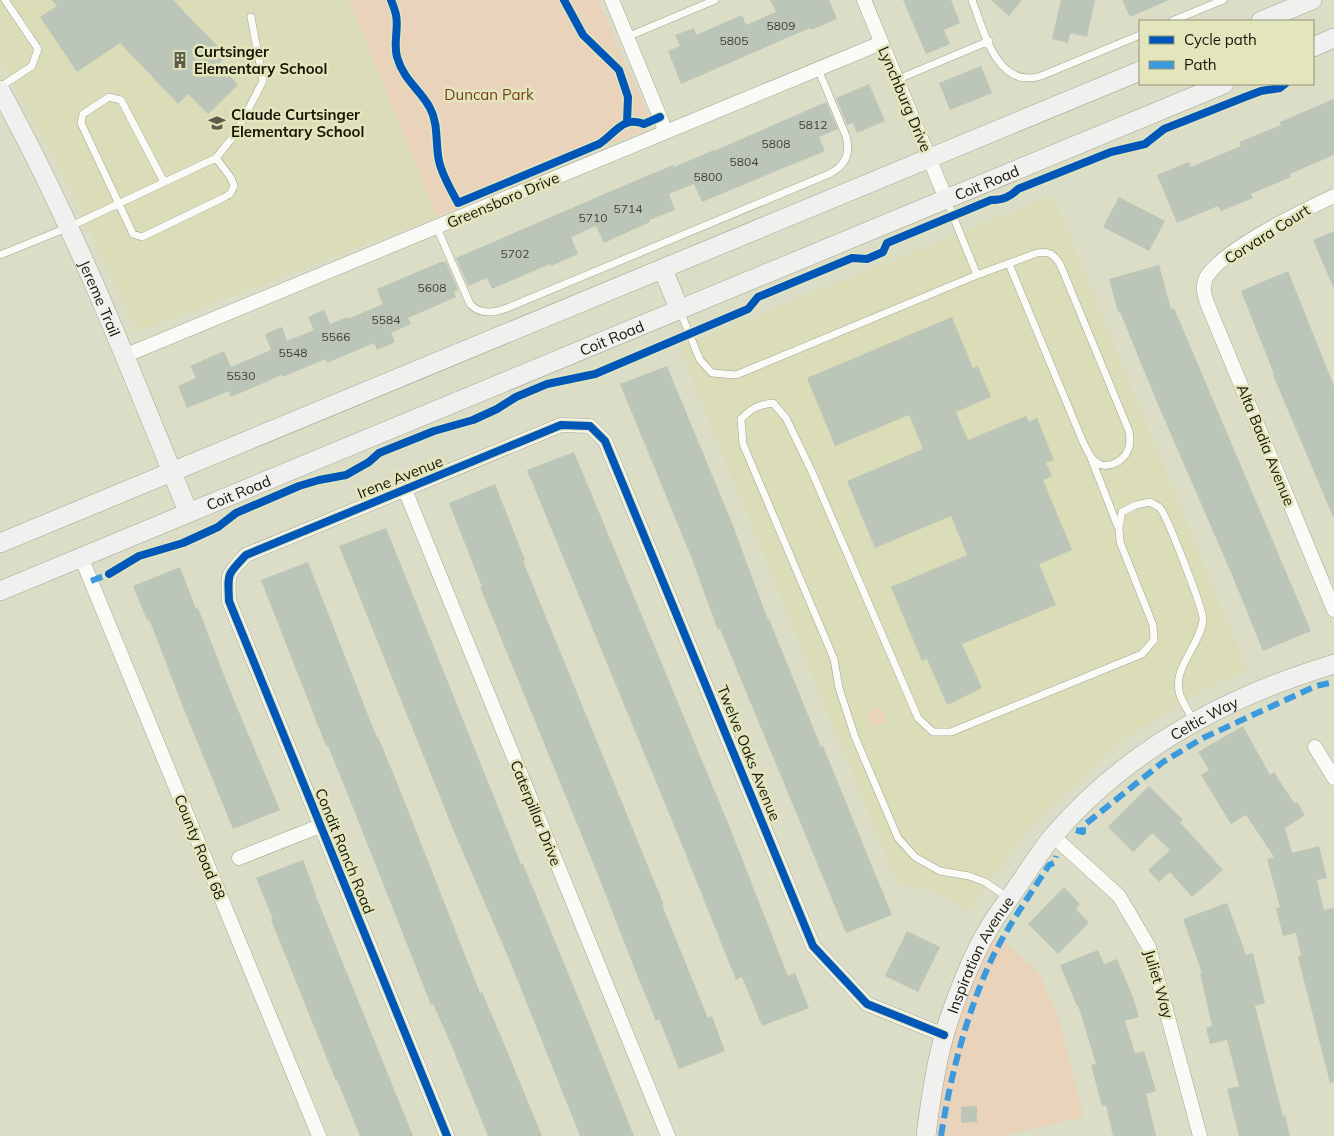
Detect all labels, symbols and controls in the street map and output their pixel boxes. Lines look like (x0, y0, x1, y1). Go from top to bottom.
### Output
house number: 5809 (767, 18, 795, 33)
legend (1139, 20, 1314, 85)
text: Cycle path (1184, 30, 1257, 49)
house number: 5805 (720, 33, 748, 48)
place label: Curtsinger Elementary School (194, 42, 327, 78)
street label: Lynchburg Drive (874, 43, 936, 155)
building icon: Curtsinger Elementary School (170, 50, 190, 70)
text: Path (1184, 55, 1216, 74)
park label: Duncan Park (444, 85, 534, 104)
place label: Claude Curtsinger Elementary School (231, 105, 364, 141)
school or university icon: Claude Curtsinger Elementary School (207, 113, 227, 133)
house number: 5812 (799, 117, 827, 132)
house number: 5808 (762, 136, 790, 151)
house number: 5804 (730, 154, 758, 169)
street label: Coit Road (952, 161, 1022, 204)
street label: Greensboro Drive (444, 168, 562, 232)
house number: 5800 (694, 169, 722, 184)
street label: Corvara Court (1221, 200, 1313, 268)
house number: 5714 (614, 201, 642, 216)
house number: 5710 (579, 210, 607, 225)
house number: 5702 (501, 246, 529, 261)
street label: Jereme Trail (75, 257, 125, 339)
house number: 5608 (418, 280, 446, 295)
house number: 5584 (372, 312, 400, 327)
street label: Coit Road (577, 316, 647, 359)
house number: 5566 (322, 329, 350, 344)
house number: 5548 (279, 345, 307, 360)
house number: 5530 (227, 368, 255, 383)
street label: Alta Badia Avenue (1233, 381, 1299, 509)
street label: Irene Avenue (354, 451, 446, 503)
street label: Coit Road (203, 470, 273, 514)
street label: Twelve Oaks Avenue (713, 682, 785, 824)
street label: Celtic Way (1166, 692, 1241, 744)
street label: Caterpillar Drive (506, 757, 566, 869)
street label: Condit Ranch Road (311, 785, 379, 917)
street label: County Road 68 (170, 792, 230, 902)
street label: Inspiration Avenue (942, 892, 1017, 1016)
street label: Juliet Way (1140, 947, 1178, 1021)

